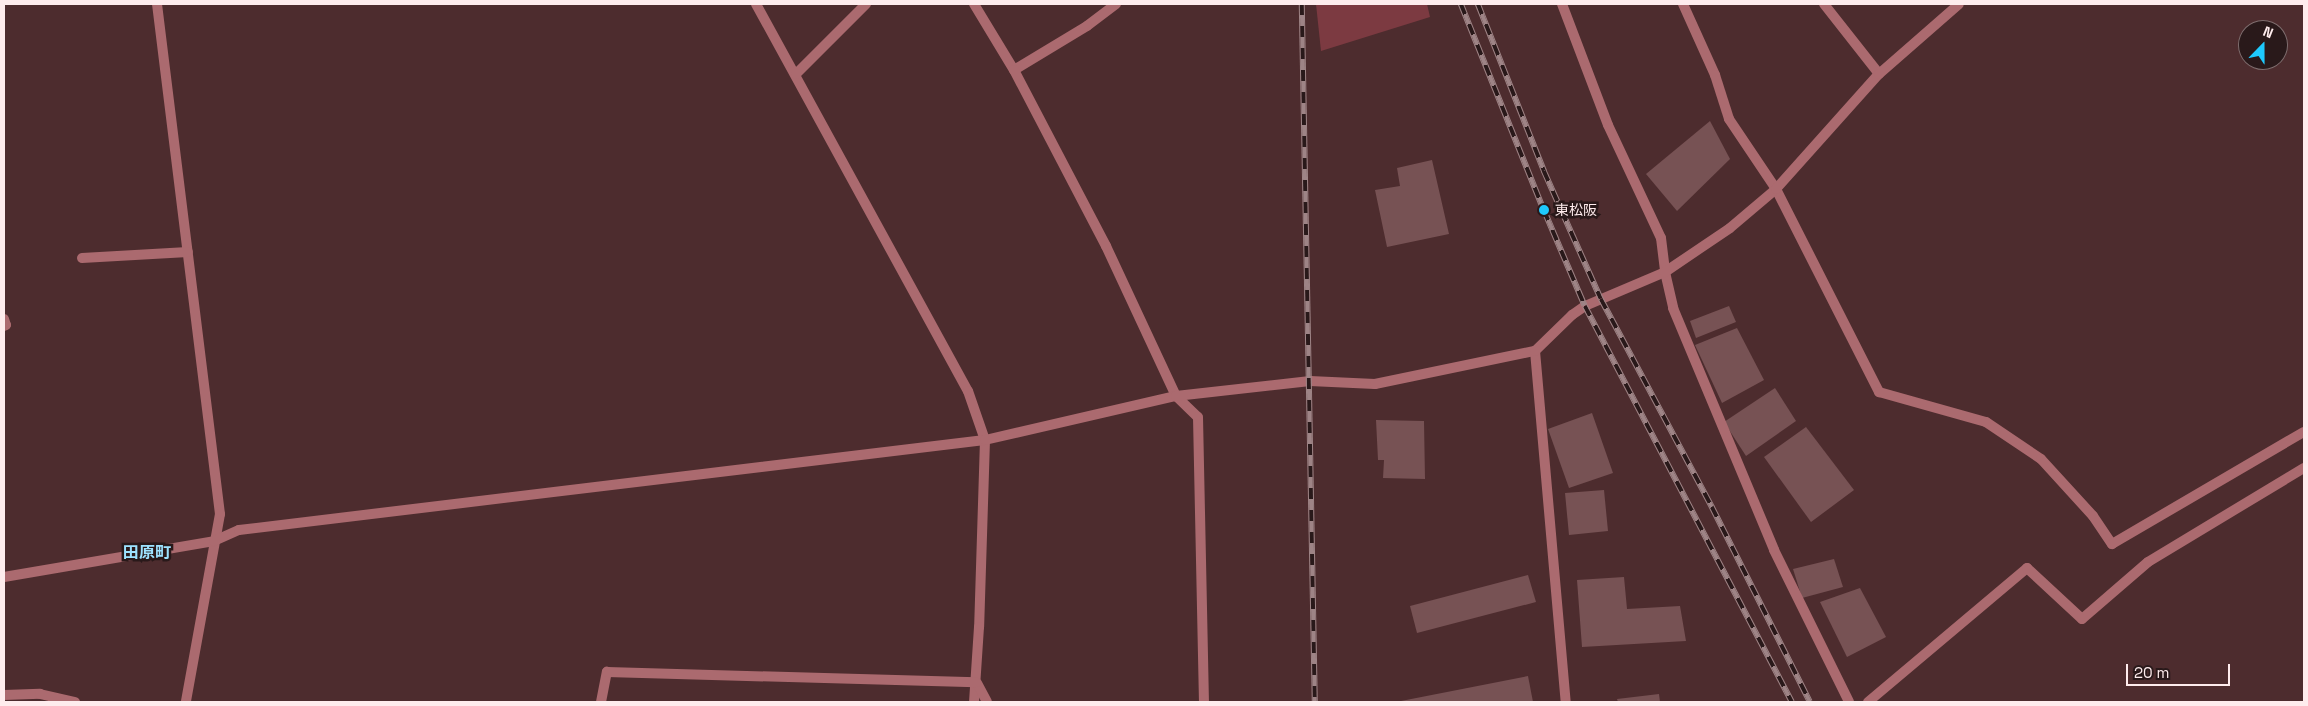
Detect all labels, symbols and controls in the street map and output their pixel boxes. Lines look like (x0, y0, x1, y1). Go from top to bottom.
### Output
north arrow (2238, 20, 2288, 70)
text: N (2261, 22, 2276, 42)
place label: 東松阪 (1555, 202, 1597, 218)
marker: 東松阪 (1537, 203, 1551, 217)
district label: 田原町 (123, 543, 171, 563)
scale bar (2128, 654, 2232, 686)
text: 20 m (2134, 663, 2169, 682)

